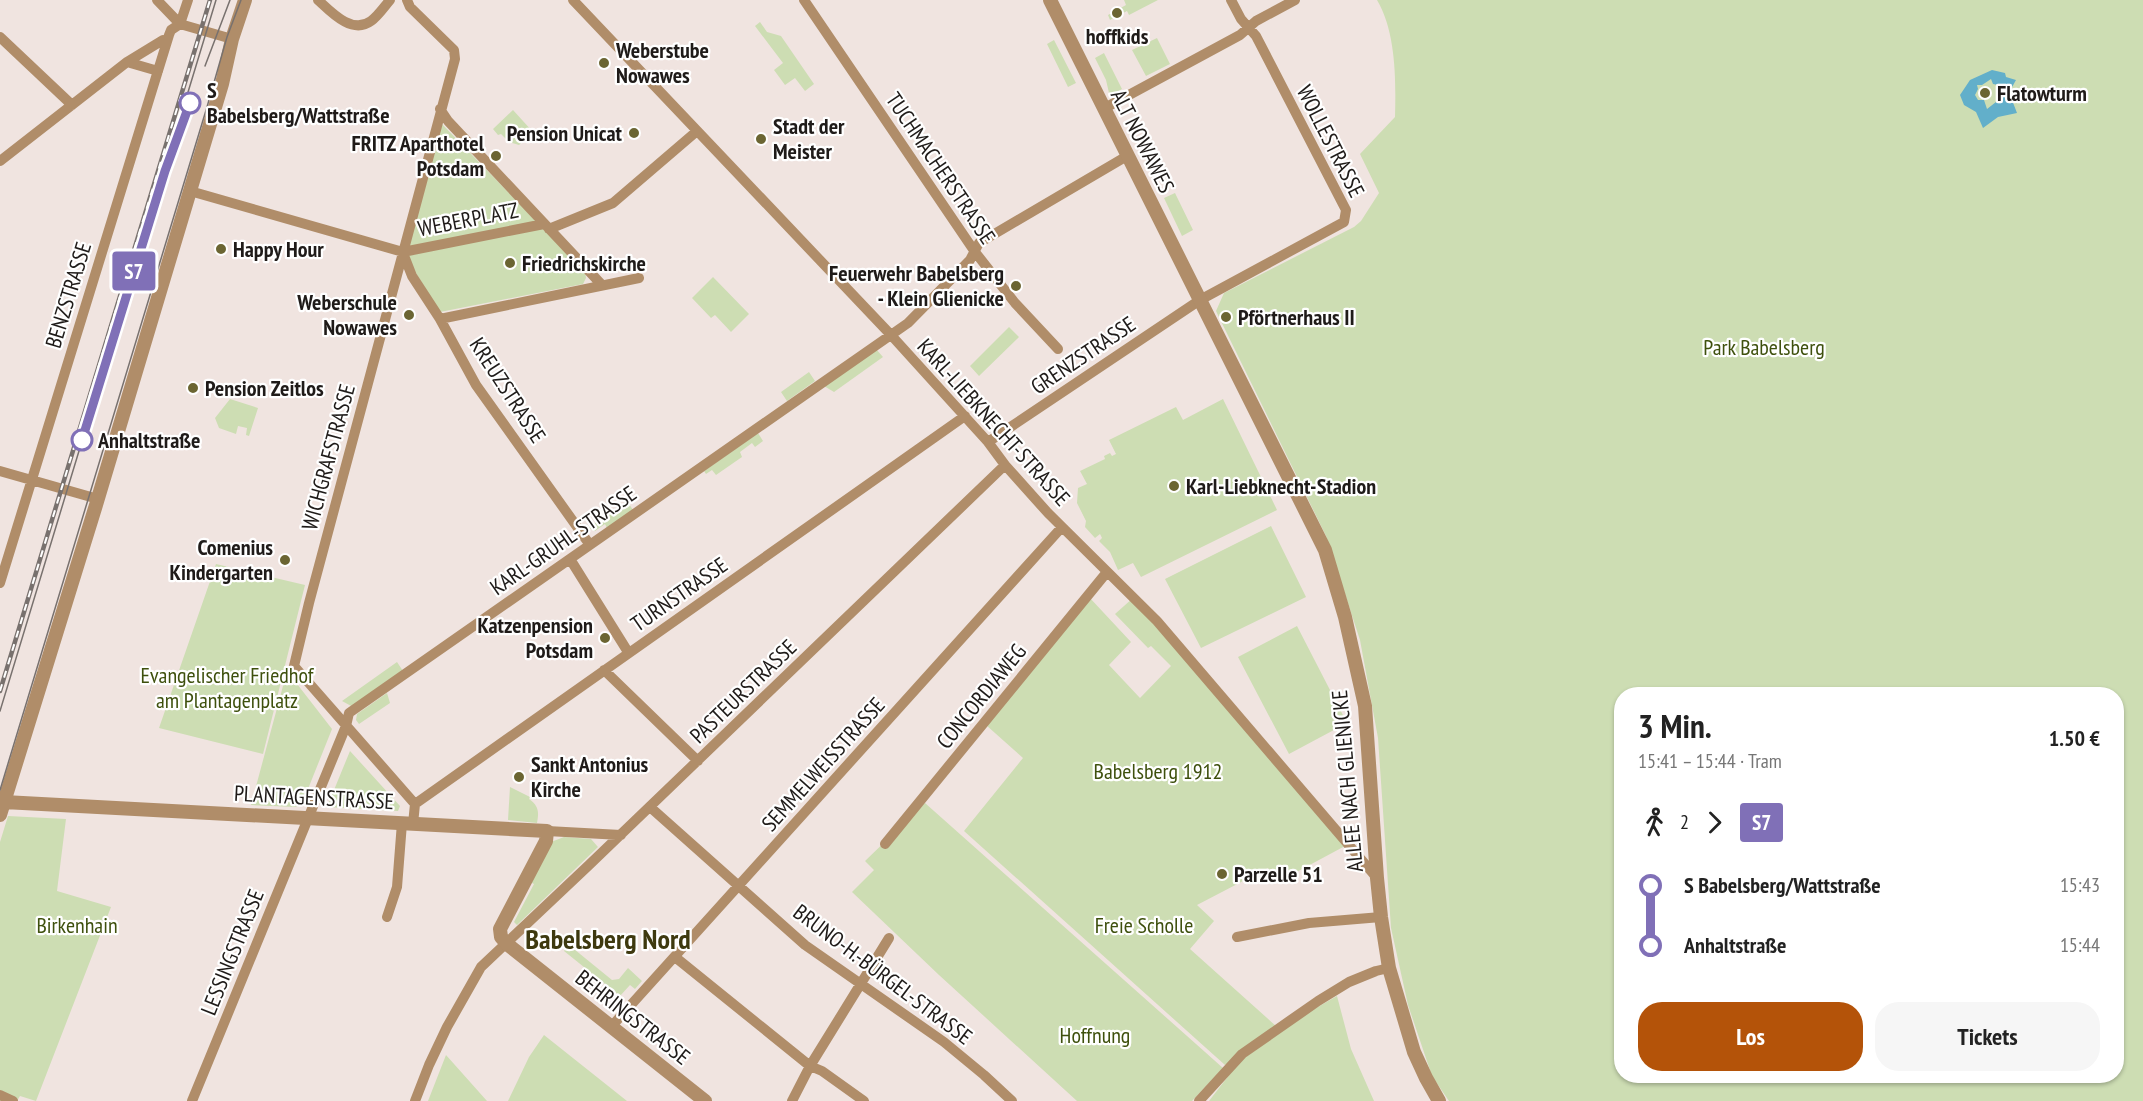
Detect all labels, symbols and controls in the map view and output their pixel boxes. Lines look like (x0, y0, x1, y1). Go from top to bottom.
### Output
marker: hoffkids (1110, 6, 1124, 20)
place label: hoffkids (1086, 22, 1149, 50)
place label: Weberstube Nowawes (615, 36, 709, 89)
marker: Weberstube Nowawes (597, 56, 611, 70)
place label: S Babelsberg/Wattstraße (207, 76, 390, 129)
place label: Flatowturm (1997, 79, 2087, 107)
street label: WOLLESTRASSE (1291, 80, 1371, 202)
street label: ALT NOWAWES (1105, 85, 1181, 197)
marker: Flatowturm (1978, 86, 1992, 100)
street label: TUCHMACHERSTRASSE (880, 87, 1002, 249)
marker: S Babelsberg/Wattstraße (179, 92, 201, 114)
place label: Stadt der Meister (773, 112, 845, 165)
place label: Pension Unicat (507, 119, 623, 147)
marker: Pension Unicat (627, 126, 641, 140)
place label: FRITZ Aparthotel Potsdam (352, 129, 485, 182)
marker: Stadt der Meister (754, 132, 768, 146)
marker: FRITZ Aparthotel Potsdam (489, 149, 503, 163)
street label: WEBERPLATZ (415, 195, 521, 242)
place label: Happy Hour (233, 235, 324, 263)
street label: BENZSTRASSE (39, 239, 97, 351)
marker: Happy Hour (214, 242, 228, 256)
place label: Friedrichskirche (522, 249, 646, 277)
line badge: S7 (107, 252, 161, 290)
marker: Friedrichskirche (503, 256, 517, 270)
text: S7 (124, 258, 144, 285)
place label: Feuerwehr Babelsberg - Klein Glienicke (829, 259, 1004, 312)
marker: Feuerwehr Babelsberg - Klein Glienicke (1009, 279, 1023, 293)
place label: Weberschule Nowawes (296, 288, 397, 341)
place label: Pförtnerhaus II (1238, 303, 1355, 331)
marker: Weberschule Nowawes (402, 308, 416, 322)
street label: GRENZSTRASSE (1025, 310, 1141, 400)
marker: Pförtnerhaus II (1219, 310, 1233, 324)
street label: KREUZSTRASSE (464, 332, 552, 448)
street label: KARL-LIEBKNECHT-STRASSE (912, 333, 1076, 511)
park label: Park Babelsberg (1703, 333, 1825, 361)
place label: Pension Zeitlos (205, 374, 324, 402)
marker: Pension Zeitlos (186, 381, 200, 395)
street label: WICHGRAFSTRASSE (295, 381, 361, 533)
place label: Anhaltstraße (97, 426, 200, 454)
marker: Anhaltstraße (71, 429, 93, 451)
place label: Karl-Liebknecht-Stadion (1186, 472, 1376, 500)
street label: KARL-GRUHL-STRASSE (484, 479, 642, 601)
marker: Karl-Liebknecht-Stadion (1167, 479, 1181, 493)
place label: Comenius Kindergarten (170, 533, 273, 586)
street label: TURNSTRASSE (625, 551, 733, 637)
marker: Comenius Kindergarten (278, 553, 292, 567)
place label: Katzenpension Potsdam (477, 611, 593, 664)
marker: Katzenpension Potsdam (598, 631, 612, 645)
street label: PASTEURSTRASSE (684, 633, 802, 749)
street label: CONCORDIAWEG (930, 638, 1032, 754)
park label: Evangelischer Friedhof am Plantagenplatz (141, 661, 315, 714)
street label: ALLEE NACH GLIENICKE (1325, 689, 1369, 873)
street label: SEMMELWEISSTRASSE (755, 691, 891, 837)
text: 3 Min. (1638, 704, 1712, 747)
text: 1.50 € (2049, 724, 2100, 752)
text: 15:41 – 15:44 · Tram (1638, 748, 1782, 774)
place label: Sankt Antonius Kirche (531, 750, 649, 803)
park label: Babelsberg 1912 (1094, 757, 1222, 785)
marker: Sankt Antonius Kirche (512, 770, 526, 784)
street label: PLANTAGENSTRASSE (233, 779, 395, 815)
icon: walk (1638, 806, 1671, 839)
icon: forward (1698, 806, 1731, 839)
text: 2 (1680, 809, 1689, 835)
text: S7 (1752, 809, 1771, 836)
place label: Parzelle 51 (1234, 860, 1323, 888)
marker: Parzelle 51 (1215, 867, 1229, 881)
text: S Babelsberg/Wattstraße (1684, 871, 1881, 899)
text: 15:43 (2060, 872, 2100, 898)
street label: LESSINGSTRASSE (194, 885, 270, 1019)
street label: BRUNO-H.-BÜRGEL-STRASSE (788, 898, 978, 1050)
park label: Birkenhain (36, 911, 118, 939)
park label: Freie Scholle (1095, 911, 1193, 939)
district label: Babelsberg Nord (525, 920, 691, 957)
text: Anhaltstraße (1684, 931, 1786, 959)
text: 15:44 (2060, 932, 2100, 958)
street label: BEHRINGSTRASSE (570, 964, 696, 1070)
button: Los (1638, 1002, 1863, 1071)
button: Tickets (1875, 1002, 2100, 1071)
park label: Hoffnung (1060, 1021, 1130, 1049)

